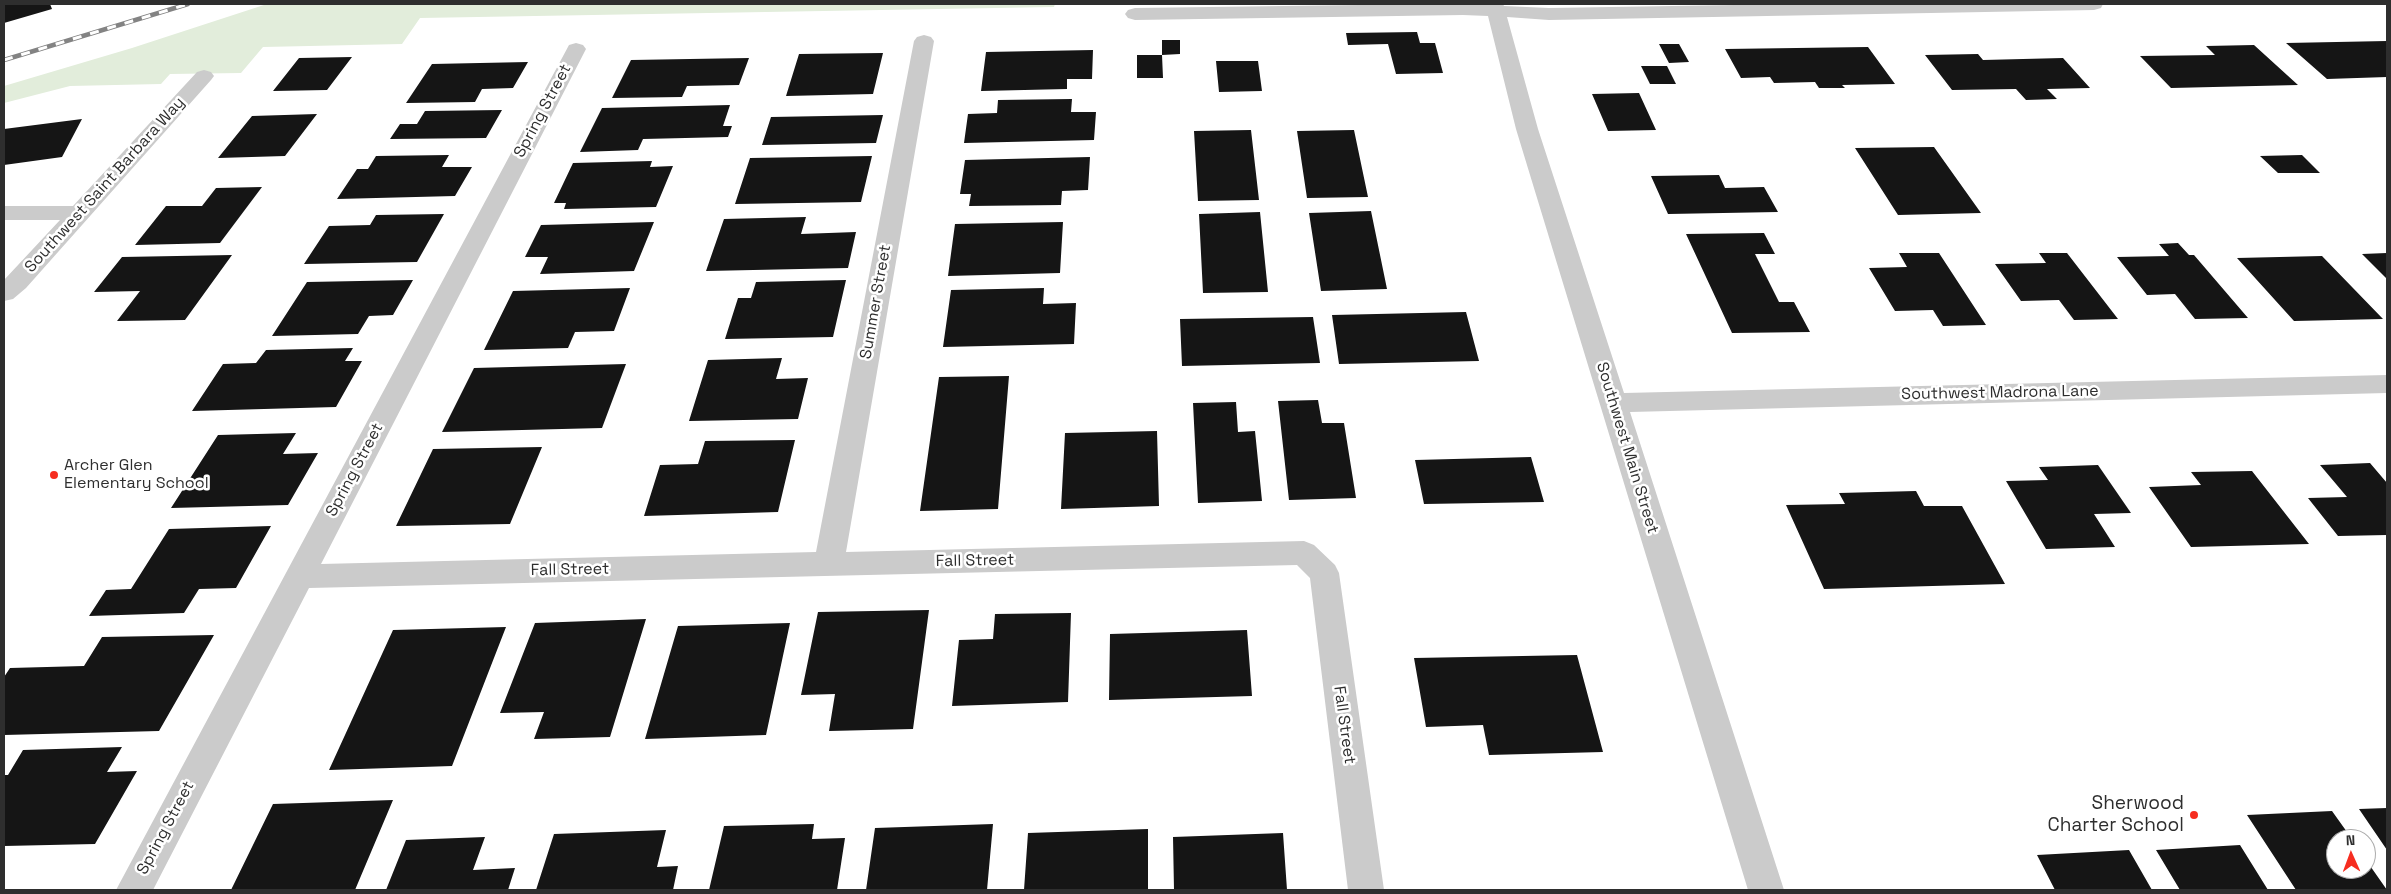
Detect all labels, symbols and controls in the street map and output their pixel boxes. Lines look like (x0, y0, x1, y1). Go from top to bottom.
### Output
street label: Spring Street (510, 61, 576, 161)
street label: Southwest Saint Barbara Way (21, 93, 189, 277)
street label: Summer Street (857, 243, 895, 361)
street label: Southwest Main Street (1592, 360, 1662, 536)
street label: Southwest Madrona Lane (1901, 382, 2099, 404)
street label: Spring Street (322, 420, 388, 520)
place label: Archer Glen Elementary School (64, 456, 209, 494)
marker: Archer Glen Elementary School (48, 469, 60, 481)
street label: Fall Street (936, 551, 1014, 571)
street label: Fall Street (531, 560, 609, 580)
street label: Fall Street (1329, 685, 1359, 765)
street label: Spring Street (133, 778, 199, 878)
place label: Sherwood Charter School (2048, 793, 2184, 837)
marker: Sherwood Charter School (2188, 809, 2200, 821)
north arrow (2326, 829, 2376, 879)
text: N (2345, 831, 2356, 849)

